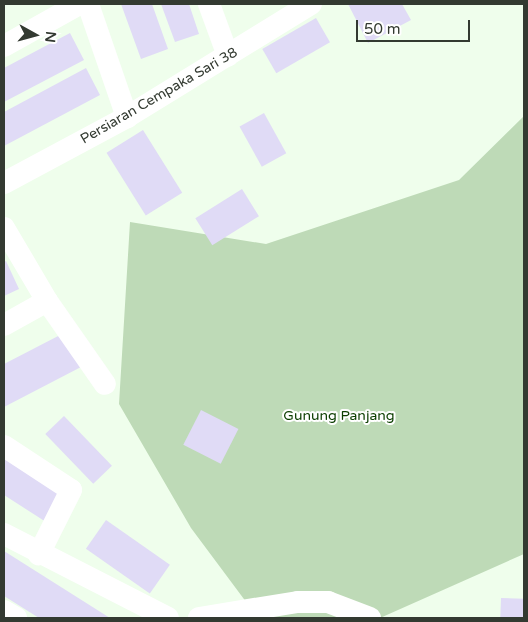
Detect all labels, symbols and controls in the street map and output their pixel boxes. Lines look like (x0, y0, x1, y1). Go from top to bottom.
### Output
north arrow (10, 10, 60, 60)
scale bar (358, 10, 472, 42)
text: 50 m (364, 20, 401, 38)
text: N (41, 30, 60, 44)
street label: Persiaran Cempaka Sari 38 (78, 44, 240, 148)
park label: Gunung Panjang (283, 408, 395, 424)

